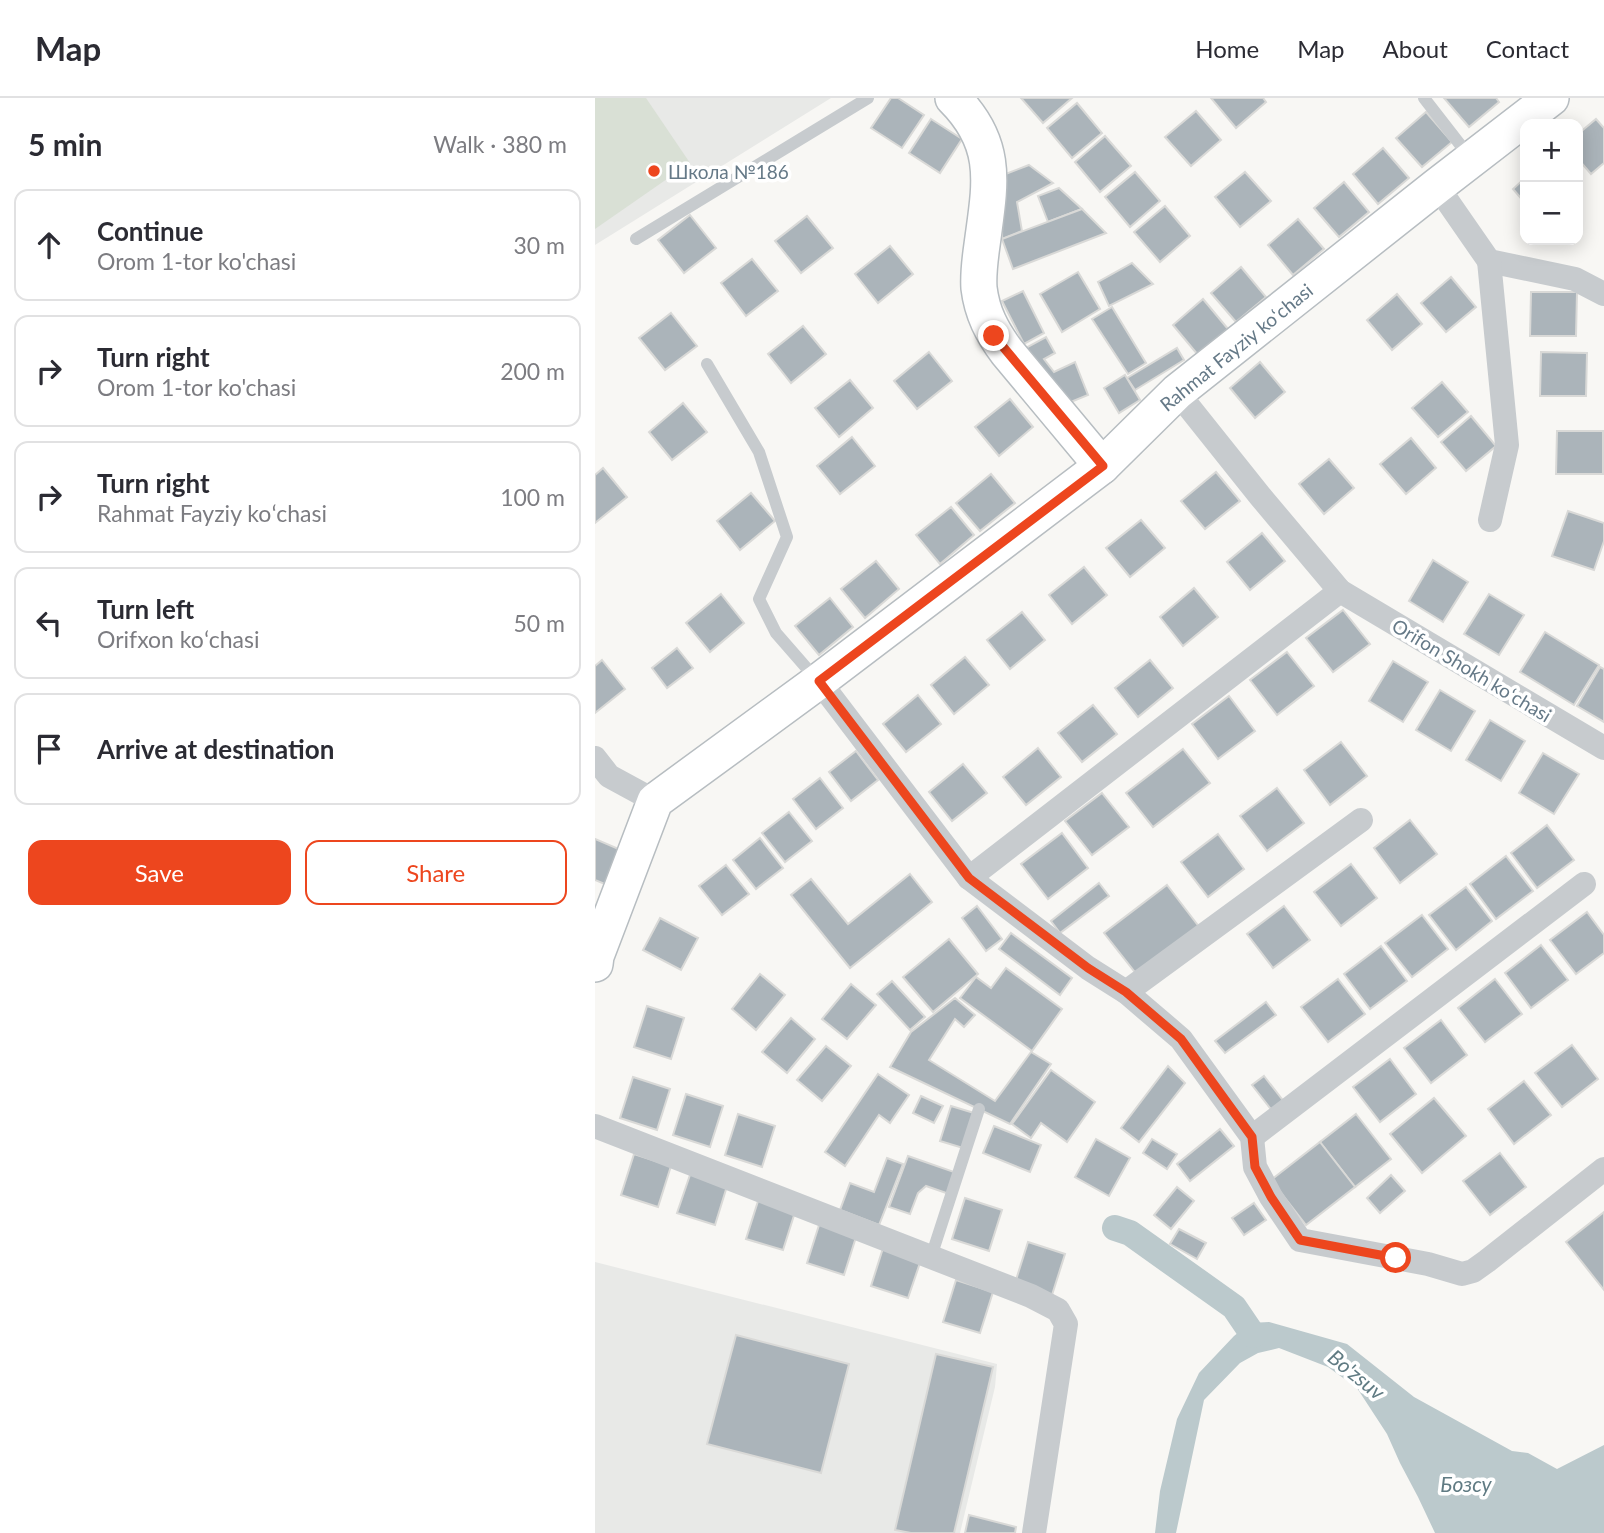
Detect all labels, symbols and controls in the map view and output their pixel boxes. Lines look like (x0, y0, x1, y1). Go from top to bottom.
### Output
text: Map (35, 28, 101, 68)
text: Home (1195, 34, 1259, 63)
text: Map (1297, 34, 1345, 63)
text: About (1383, 34, 1448, 63)
text: Contact (1486, 34, 1569, 63)
map controls (1520, 119, 1583, 245)
button: + (1520, 119, 1583, 182)
text: 5 min (28, 126, 102, 162)
text: Walk · 380 m (433, 130, 567, 158)
place label: Школа №186 (668, 160, 789, 183)
marker: Школа №186 (646, 163, 662, 179)
button: − (1520, 182, 1583, 245)
text: Continue (97, 215, 203, 247)
icon: ahead (30, 226, 68, 264)
text: 30 m (514, 231, 565, 259)
text: Orom 1-tor ko'chasi (97, 247, 296, 275)
street label: Rahmat Fayziy koʻchasi (1155, 278, 1317, 416)
route end (978, 320, 1009, 351)
text: Turn right (97, 341, 210, 373)
icon: right (30, 352, 68, 390)
text: 200 m (500, 357, 565, 385)
text: Orom 1-tor ko'chasi (97, 373, 296, 401)
text: Turn right (97, 467, 210, 499)
icon: right (30, 478, 68, 516)
text: 100 m (500, 483, 565, 511)
text: Rahmat Fayziy koʻchasi (97, 499, 327, 527)
text: Turn left (97, 593, 194, 625)
icon: left (30, 604, 68, 642)
text: 50 m (514, 609, 565, 637)
street label: Orifon Shokh koʻchasi (1388, 613, 1556, 727)
text: Orifxon koʻchasi (97, 625, 260, 653)
icon: arrive (30, 730, 68, 768)
text: Arrive at destination (97, 733, 334, 765)
button: Save (28, 840, 291, 905)
button: Share (305, 840, 567, 905)
route start (1380, 1242, 1411, 1273)
water label: Bo'zsuv (1324, 1344, 1391, 1405)
water label: Бозсу (1440, 1471, 1493, 1496)

